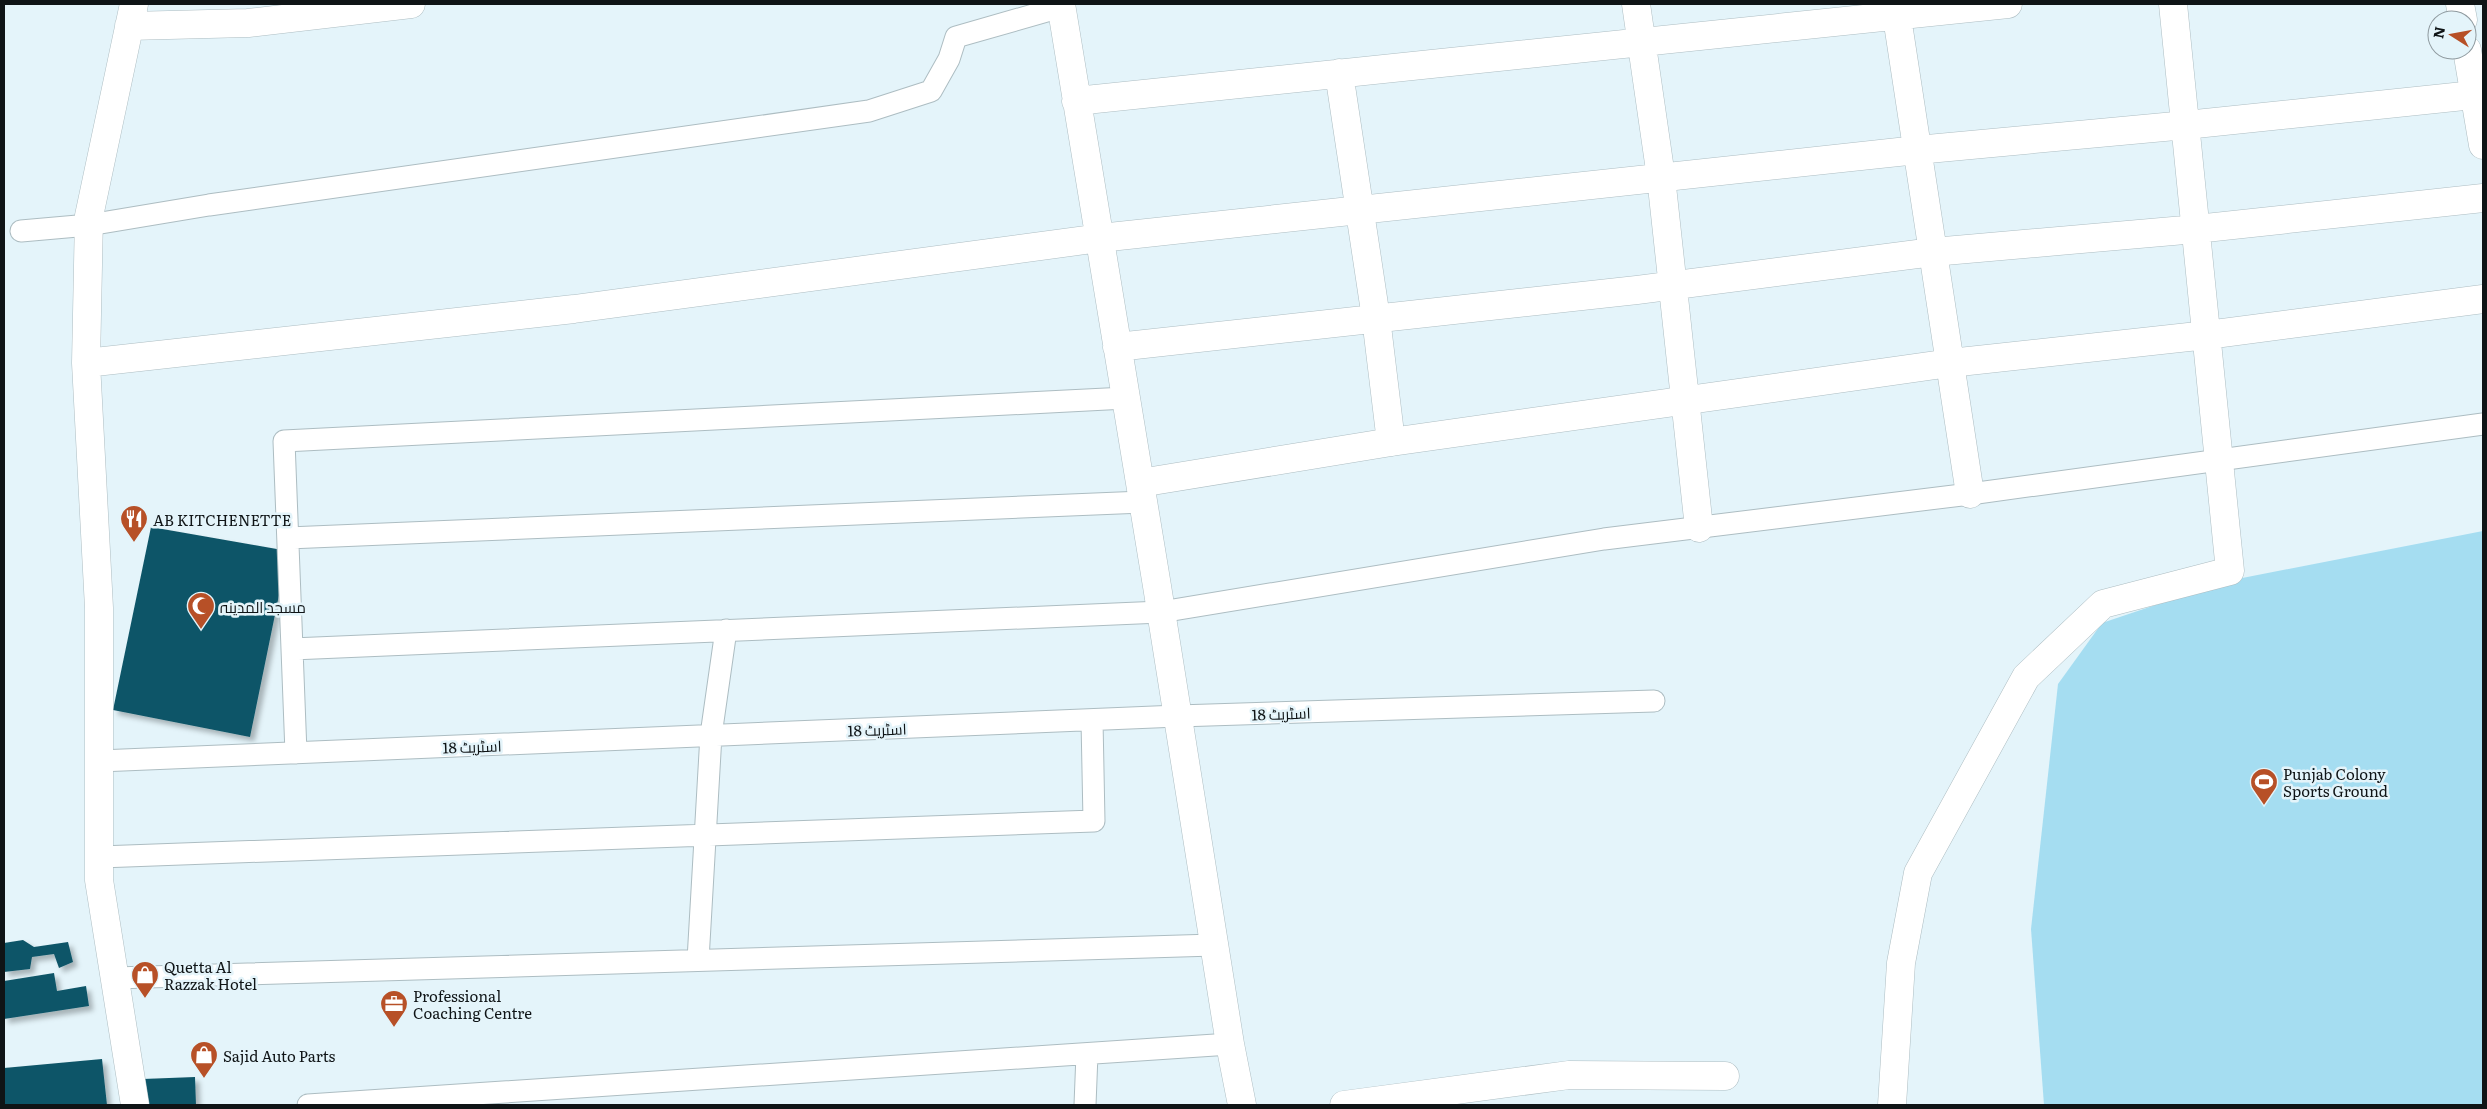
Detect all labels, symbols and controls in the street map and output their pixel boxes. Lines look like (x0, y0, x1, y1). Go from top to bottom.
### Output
north arrow (2427, 10, 2477, 60)
text: N (2427, 24, 2449, 40)
restaurant icon: AB KITCHENETTE (119, 504, 149, 543)
place label: AB KITCHENETTE (153, 508, 291, 531)
mosque icon: مسجد المدینہ (186, 591, 216, 630)
place label: مسجد المدینہ (220, 595, 306, 618)
street label: اسٹریٹ 18 (1251, 700, 1311, 726)
street label: اسٹریٹ 18 (847, 716, 907, 742)
street label: اسٹریٹ 18 (442, 733, 502, 759)
place label: Punjab Colony Sports Ground (2283, 762, 2388, 802)
sports icon: Punjab Colony Sports Ground (2249, 767, 2279, 806)
place label: Quetta Al Razzak Hotel (164, 955, 257, 995)
shop icon: Quetta Al Razzak Hotel (130, 960, 160, 999)
place label: Professional Coaching Centre (413, 984, 532, 1024)
office icon: Professional Coaching Centre (379, 989, 409, 1028)
shop icon: Sajid Auto Parts (189, 1040, 219, 1079)
place label: Sajid Auto Parts (223, 1044, 336, 1067)

